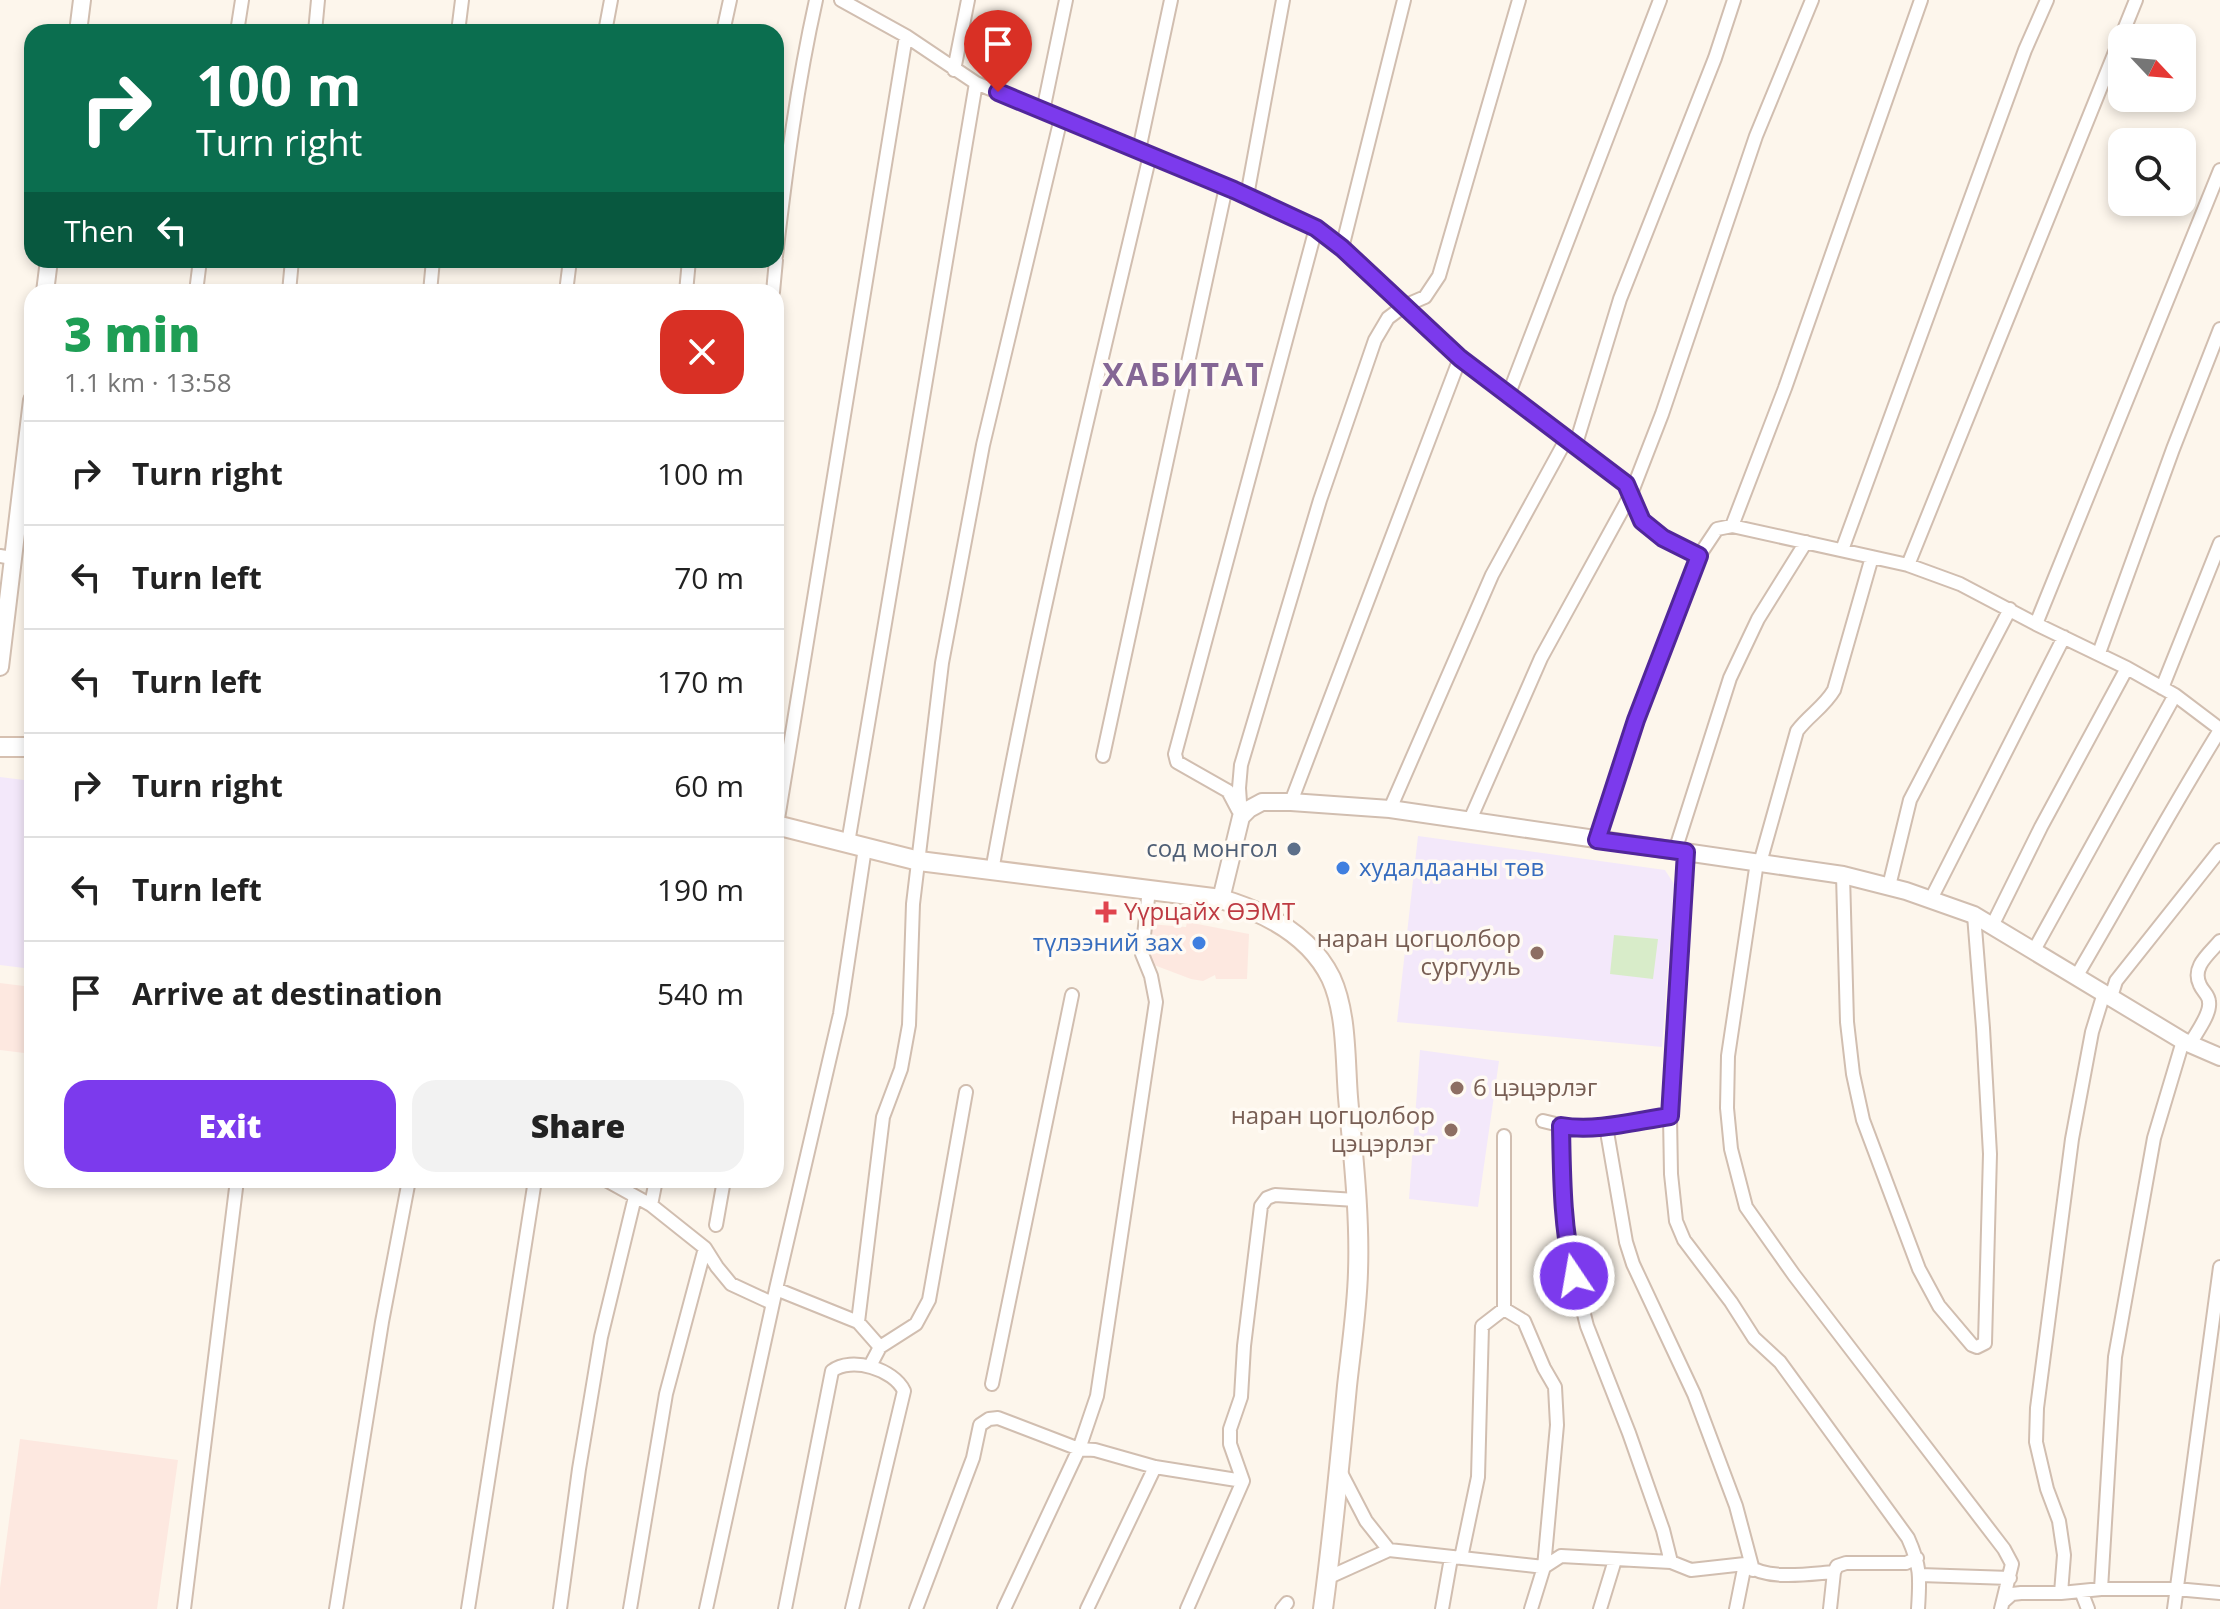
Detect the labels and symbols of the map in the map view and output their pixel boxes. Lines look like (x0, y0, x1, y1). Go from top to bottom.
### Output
pin (964, 10, 1032, 92)
north arrow (2108, 24, 2196, 112)
district label: ХАБИТАТ (1102, 352, 1266, 395)
place label: сод монгол (1146, 831, 1278, 864)
marker: сод монгол (1285, 840, 1303, 858)
place label: худалдааны төв (1359, 850, 1544, 883)
marker: худалдааны төв (1334, 859, 1352, 877)
place label: Үүрцайх ӨЭМТ (1124, 894, 1295, 927)
marker: Үүрцайх ӨЭМТ (1095, 901, 1117, 923)
place label: наран цогцолбор сургууль (1317, 921, 1521, 982)
place label: түлээний зах (1033, 925, 1183, 958)
marker: түлээний зах (1190, 934, 1208, 952)
marker: наран цогцолбор сургууль (1528, 944, 1546, 962)
place label: 6 цэцэрлэг (1473, 1070, 1597, 1103)
marker: 6 цэцэрлэг (1448, 1079, 1466, 1097)
place label: наран цогцолбор цэцэрлэг (1231, 1098, 1435, 1159)
marker: наран цогцолбор цэцэрлэг (1442, 1121, 1460, 1139)
position arrow (1532, 1234, 1616, 1318)

